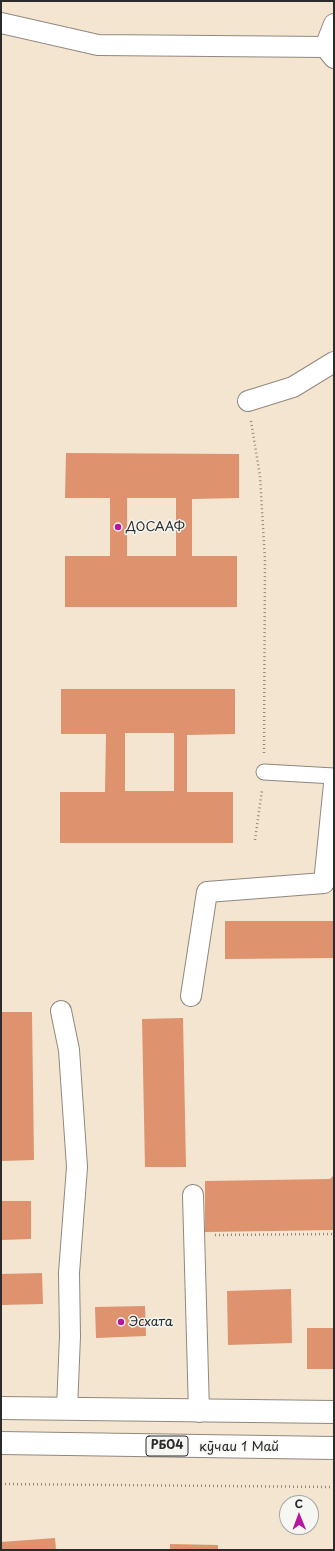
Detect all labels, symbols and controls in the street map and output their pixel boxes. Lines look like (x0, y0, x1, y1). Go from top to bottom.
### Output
place label: ДОСААФ (126, 519, 185, 535)
marker: ДОСААФ (113, 522, 123, 532)
place label: Эсхата (129, 1314, 173, 1330)
marker: Эсхата (116, 1317, 126, 1327)
road number: РБ04 (146, 1436, 188, 1456)
street label: кӯчаи 1 Май (199, 1439, 279, 1455)
north arrow (279, 1495, 319, 1535)
text: С (295, 1495, 303, 1512)

